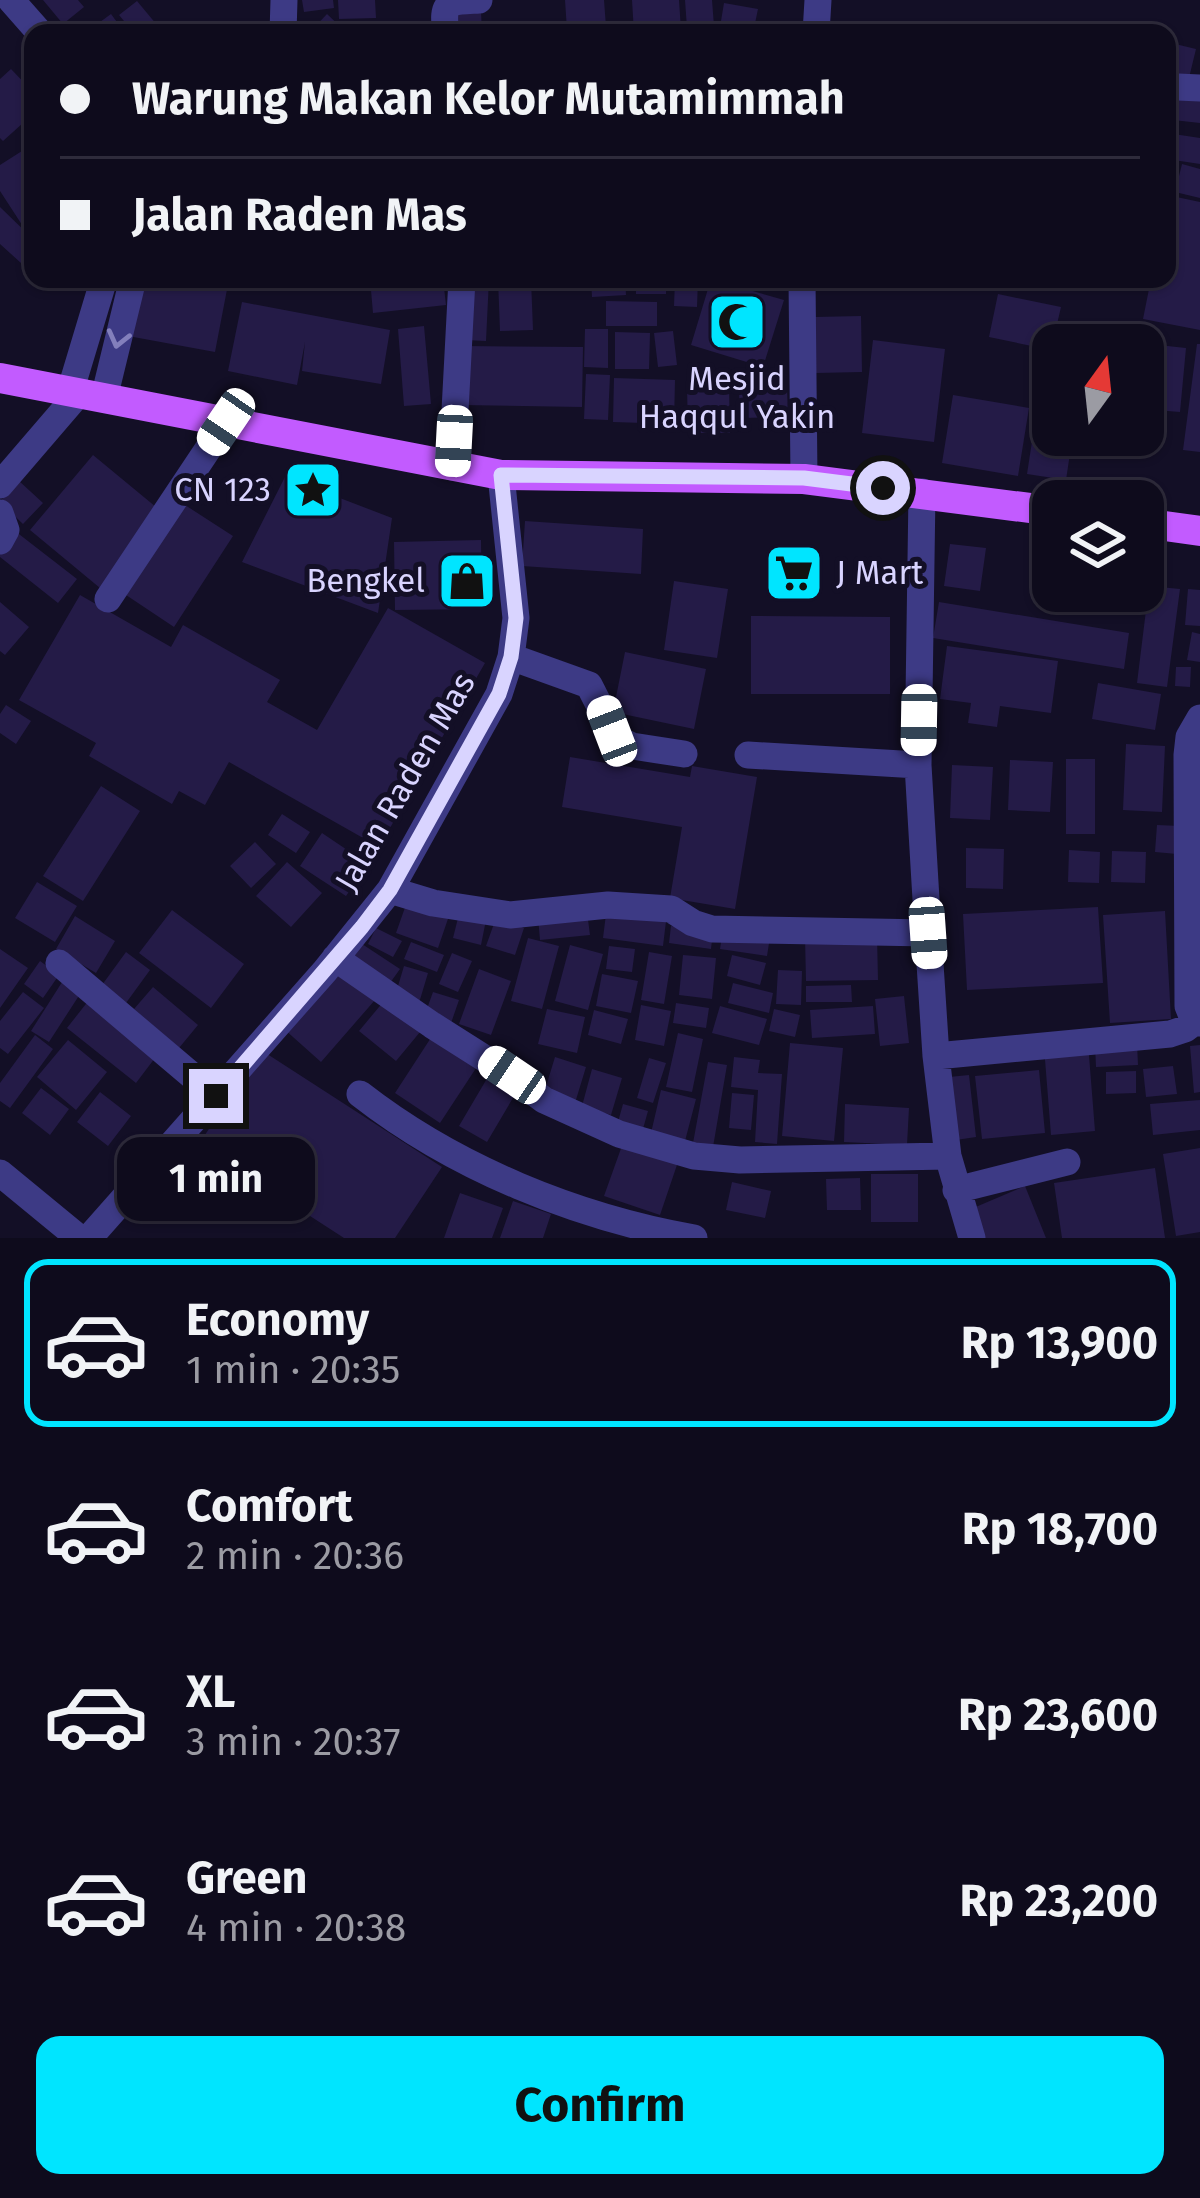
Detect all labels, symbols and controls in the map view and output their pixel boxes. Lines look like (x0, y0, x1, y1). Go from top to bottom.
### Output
text: Warung Makan Kelor Mutamimmah (132, 72, 845, 126)
text: Jalan Raden Mas (132, 188, 467, 242)
mosque icon: Mesjid Haqqul Yakin (706, 291, 768, 353)
north arrow (1032, 324, 1164, 456)
map controls (1032, 324, 1164, 612)
one-way arrow (107, 328, 132, 348)
place label: Mesjid Haqqul Yakin (639, 359, 835, 437)
car (191, 382, 261, 462)
car (434, 404, 474, 478)
place icon: CN 123 (282, 459, 344, 521)
route start (856, 461, 910, 515)
place label: CN 123 (174, 470, 271, 510)
button: layers (1032, 480, 1164, 612)
supermarket icon: J Mart (763, 542, 825, 604)
shop icon: Bengkel (436, 550, 498, 612)
place label: J Mart (836, 553, 923, 593)
place label: Bengkel (306, 561, 425, 601)
street label: Jalan Raden Mas (326, 666, 484, 898)
car (900, 684, 938, 756)
car (582, 691, 642, 771)
car (908, 896, 948, 970)
car (472, 1040, 552, 1110)
route end (189, 1069, 243, 1123)
callout: 1 min (117, 1138, 315, 1222)
text: 1 min (169, 1156, 263, 1202)
icon: car (42, 1289, 150, 1397)
text: Economy (186, 1293, 369, 1347)
text: Rp 13,900 (961, 1316, 1158, 1370)
text: 1 min · 20:35 (186, 1347, 400, 1393)
icon: car (42, 1475, 150, 1583)
text: Comfort (186, 1479, 353, 1533)
text: Rp 18,700 (962, 1502, 1158, 1556)
text: 2 min · 20:36 (186, 1533, 404, 1579)
icon: car (42, 1661, 150, 1769)
text: XL (186, 1665, 235, 1719)
text: Rp 23,600 (958, 1688, 1158, 1742)
text: 3 min · 20:37 (186, 1719, 400, 1765)
icon: car (42, 1847, 150, 1955)
text: Green (186, 1851, 307, 1905)
text: Rp 23,200 (960, 1874, 1158, 1928)
text: 4 min · 20:38 (186, 1905, 406, 1951)
button: Confirm (36, 2036, 1164, 2174)

